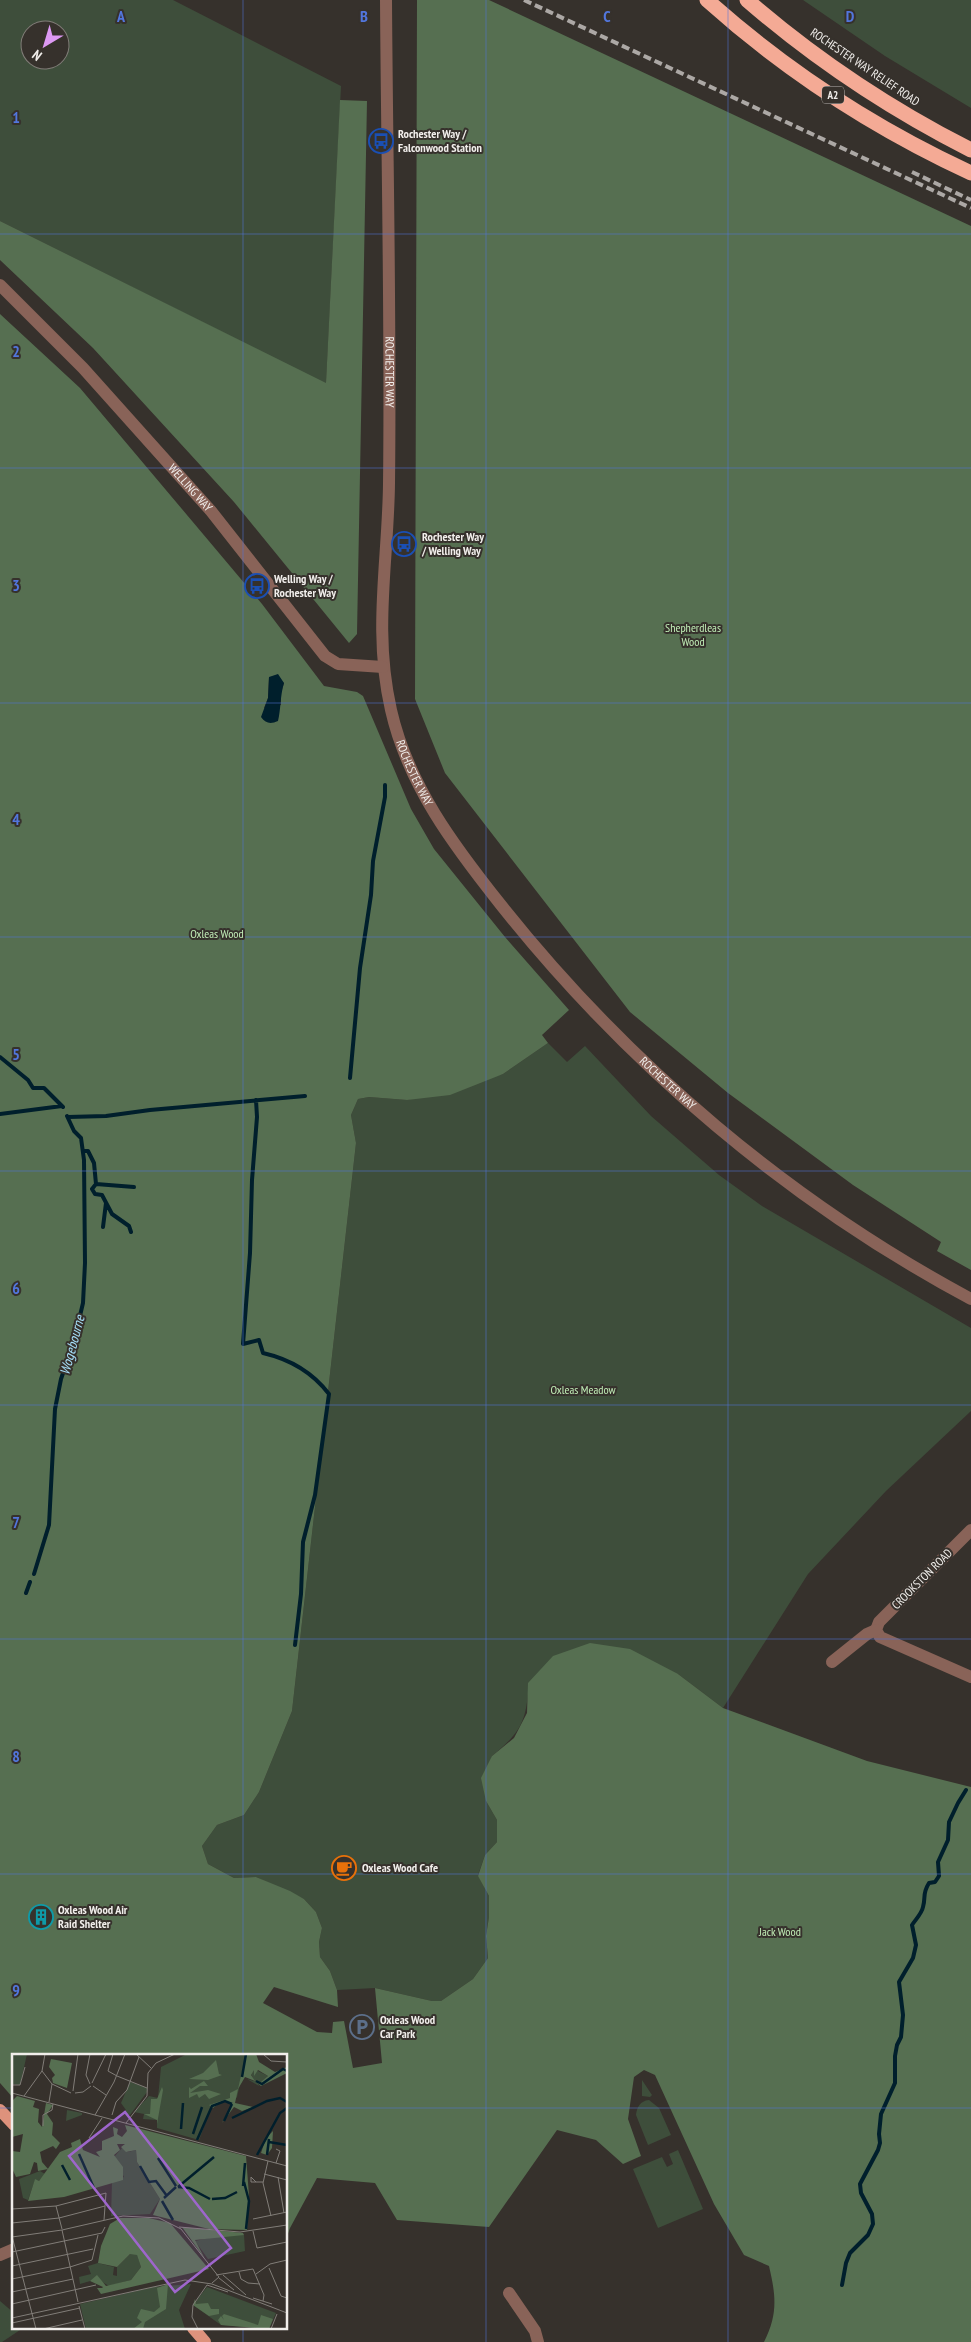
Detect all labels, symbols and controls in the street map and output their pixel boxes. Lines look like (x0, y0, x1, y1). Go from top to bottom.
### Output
text: A (116, 6, 126, 26)
text: B (360, 6, 368, 26)
text: C (603, 6, 611, 26)
text: D (846, 6, 855, 26)
north arrow (20, 20, 70, 70)
street label: ROCHESTER WAY RELIEF ROAD (808, 24, 923, 109)
text: N (28, 46, 46, 65)
road number: A2 (822, 86, 844, 104)
text: 1 (12, 107, 20, 127)
place label: Rochester Way / Falconwood Station (398, 126, 482, 155)
bus stop icon: Rochester Way / Falconwood Station (368, 128, 394, 154)
street label: ROCHESTER WAY (382, 336, 398, 408)
text: 2 (12, 341, 20, 361)
street label: WELLING WAY (165, 460, 216, 515)
place label: Rochester Way / Welling Way (421, 529, 484, 558)
bus stop icon: Rochester Way / Welling Way (391, 531, 417, 557)
place label: Welling Way / Rochester Way (273, 571, 336, 600)
bus stop icon: Welling Way / Rochester Way (244, 573, 270, 599)
text: 3 (12, 575, 20, 595)
park label: Shepherdleas Wood (665, 620, 721, 649)
street label: ROCHESTER WAY (393, 738, 437, 809)
text: 4 (12, 809, 20, 829)
park label: Oxleas Wood (190, 926, 244, 941)
text: 5 (12, 1044, 20, 1064)
street label: ROCHESTER WAY (637, 1053, 700, 1113)
text: 6 (12, 1278, 20, 1298)
water label: Wogebourne (55, 1312, 89, 1377)
park label: Oxleas Meadow (550, 1382, 616, 1397)
text: 7 (12, 1512, 20, 1532)
street label: CROOKSTON ROAD (888, 1545, 955, 1612)
text: 8 (12, 1746, 20, 1766)
cafe icon: Oxleas Wood Cafe (331, 1855, 357, 1881)
place label: Oxleas Wood Cafe (362, 1860, 438, 1875)
place label: Oxleas Wood Air Raid Shelter (58, 1902, 128, 1931)
building icon: Oxleas Wood Air Raid Shelter (28, 1904, 54, 1930)
park label: Jack Wood (758, 1924, 801, 1939)
text: 9 (12, 1980, 20, 2000)
place label: Oxleas Wood Car Park (380, 2012, 435, 2041)
parking icon: Oxleas Wood Car Park (349, 2014, 375, 2040)
inset map (12, 2054, 288, 2330)

